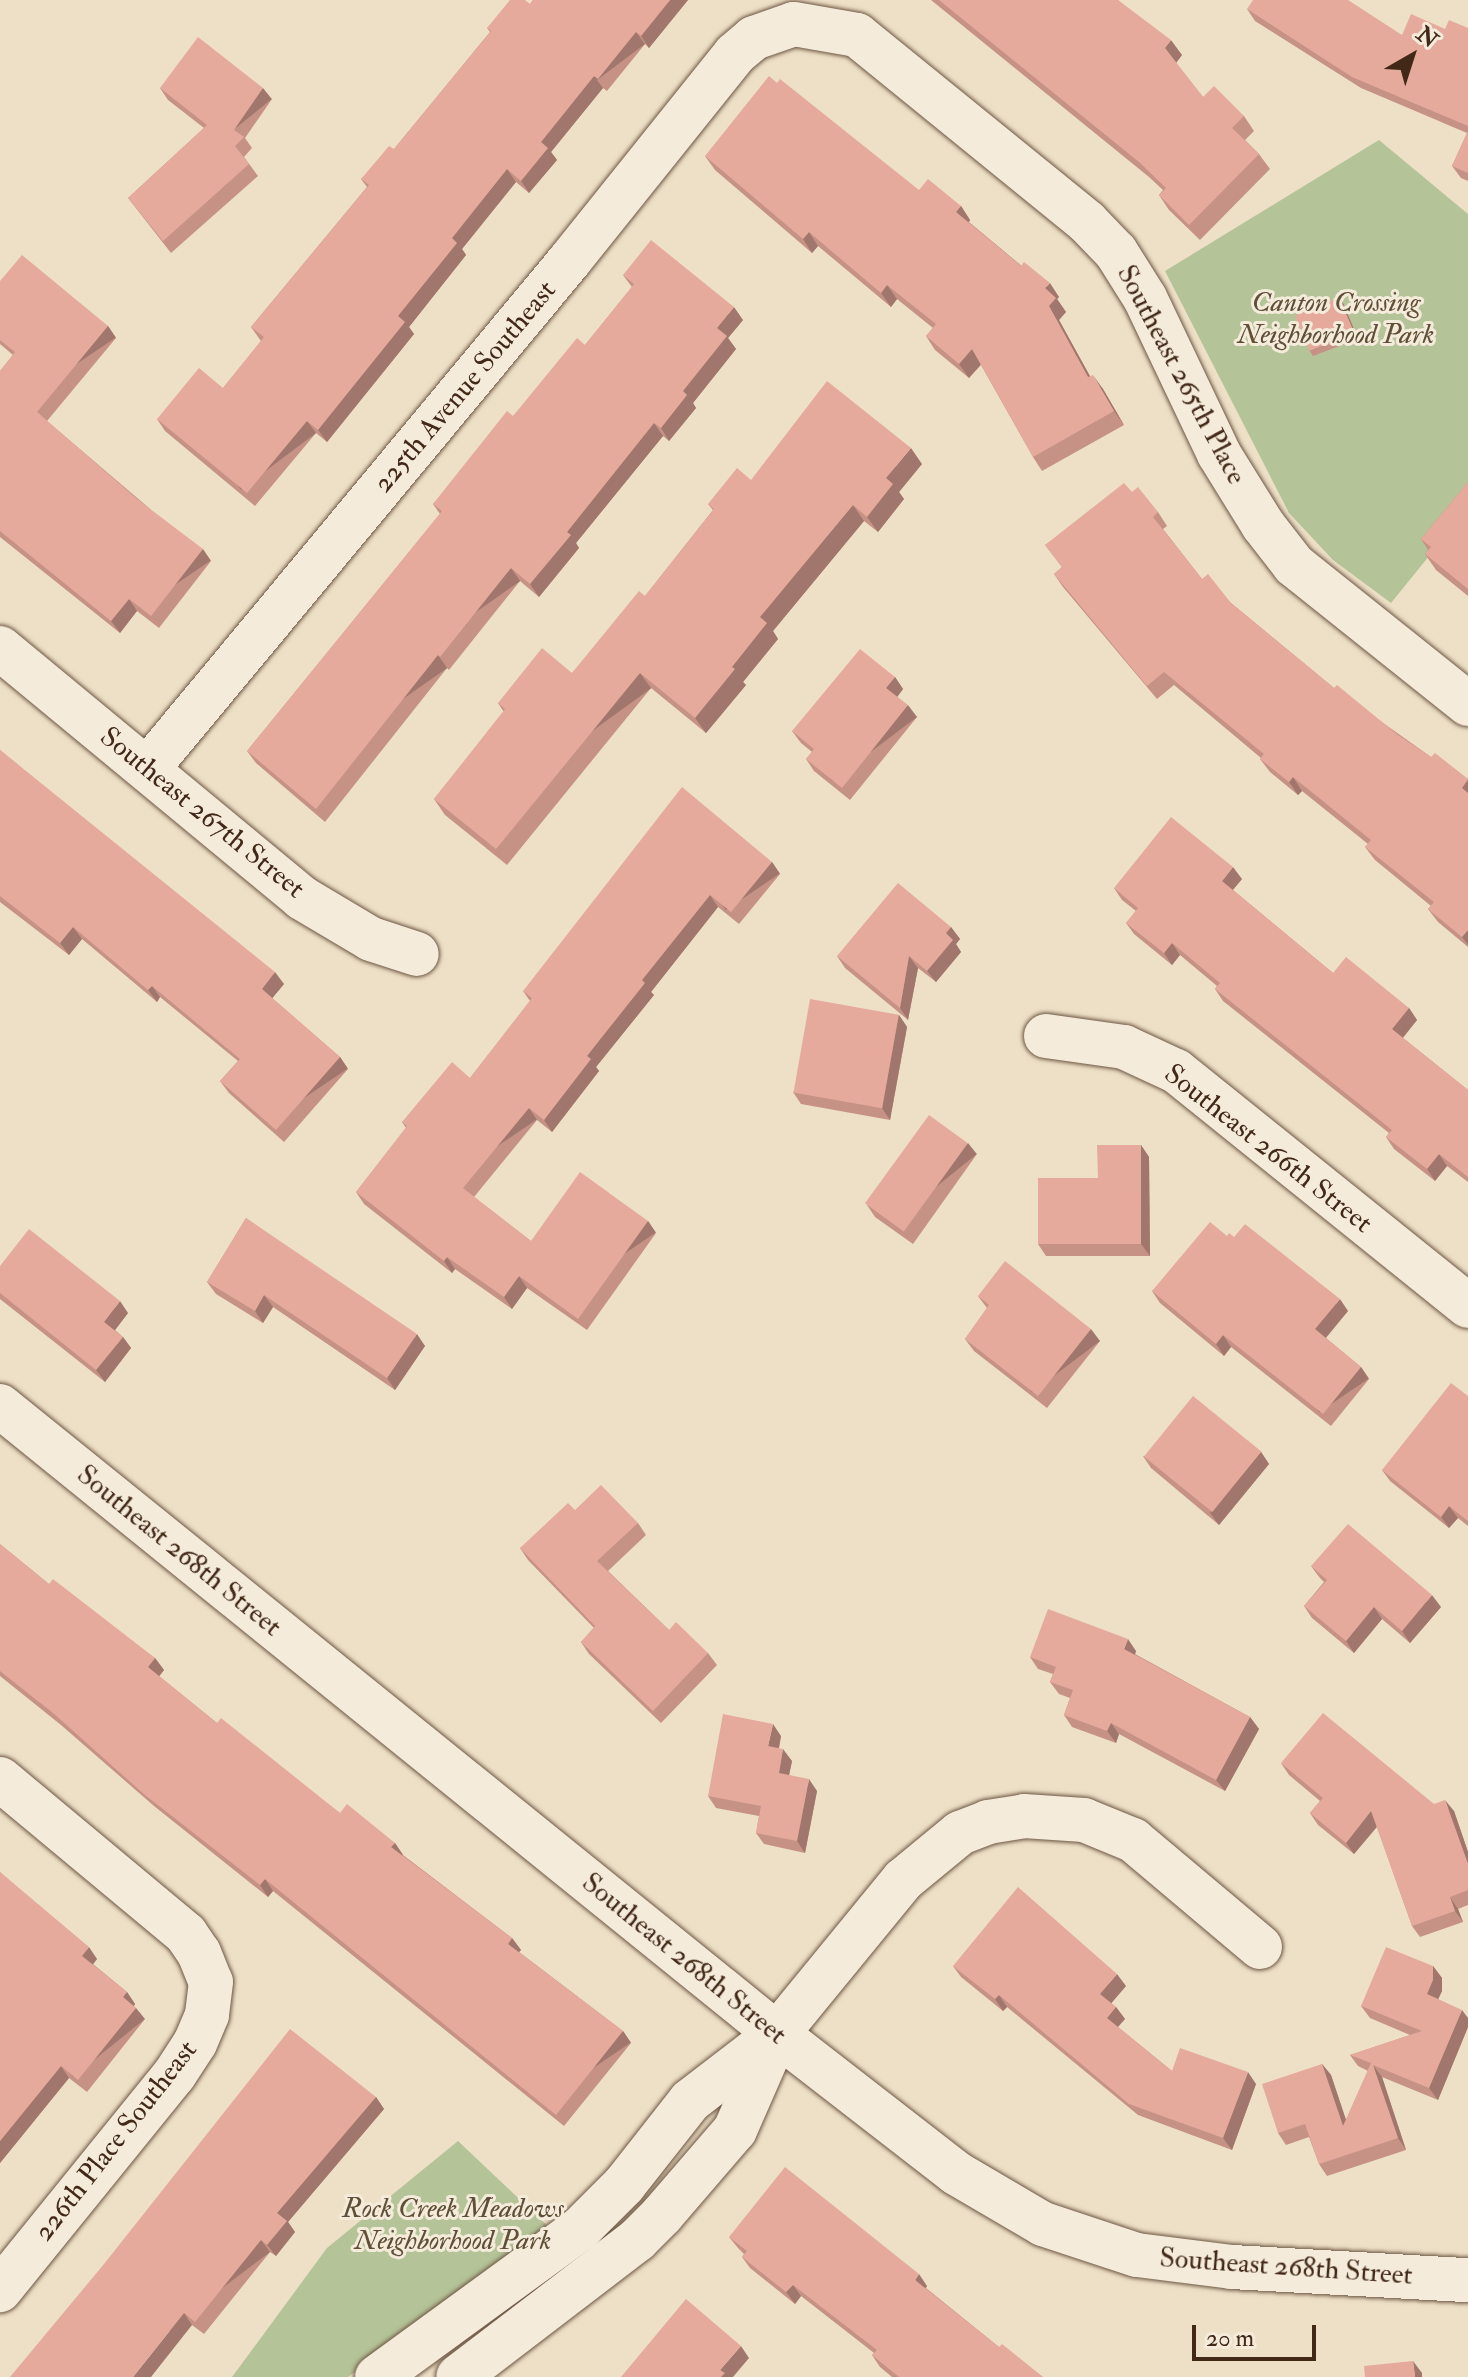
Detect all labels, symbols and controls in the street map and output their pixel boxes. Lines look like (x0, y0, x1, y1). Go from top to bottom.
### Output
north arrow (1372, 16, 1452, 96)
text: N (1411, 20, 1444, 54)
street label: Southeast 265th Place (1109, 260, 1253, 490)
street label: 225th Avenue Southeast (367, 274, 563, 500)
park label: Canton Crossing Neighborhood Park (1238, 286, 1434, 352)
street label: Southeast 267th Street (93, 720, 311, 906)
street label: Southeast 266th Street (1157, 1057, 1379, 1241)
street label: Southeast 268th Street (70, 1458, 288, 1644)
street label: Southeast 268th Street (575, 1866, 793, 2052)
street label: 226th Place Southeast (27, 2034, 205, 2248)
park label: Rock Creek Meadows Neighborhood Park (342, 2192, 564, 2258)
street label: Southeast 268th Street (1158, 2241, 1414, 2293)
scale bar (1196, 2309, 1320, 2359)
text: 20 m (1206, 2323, 1254, 2354)

